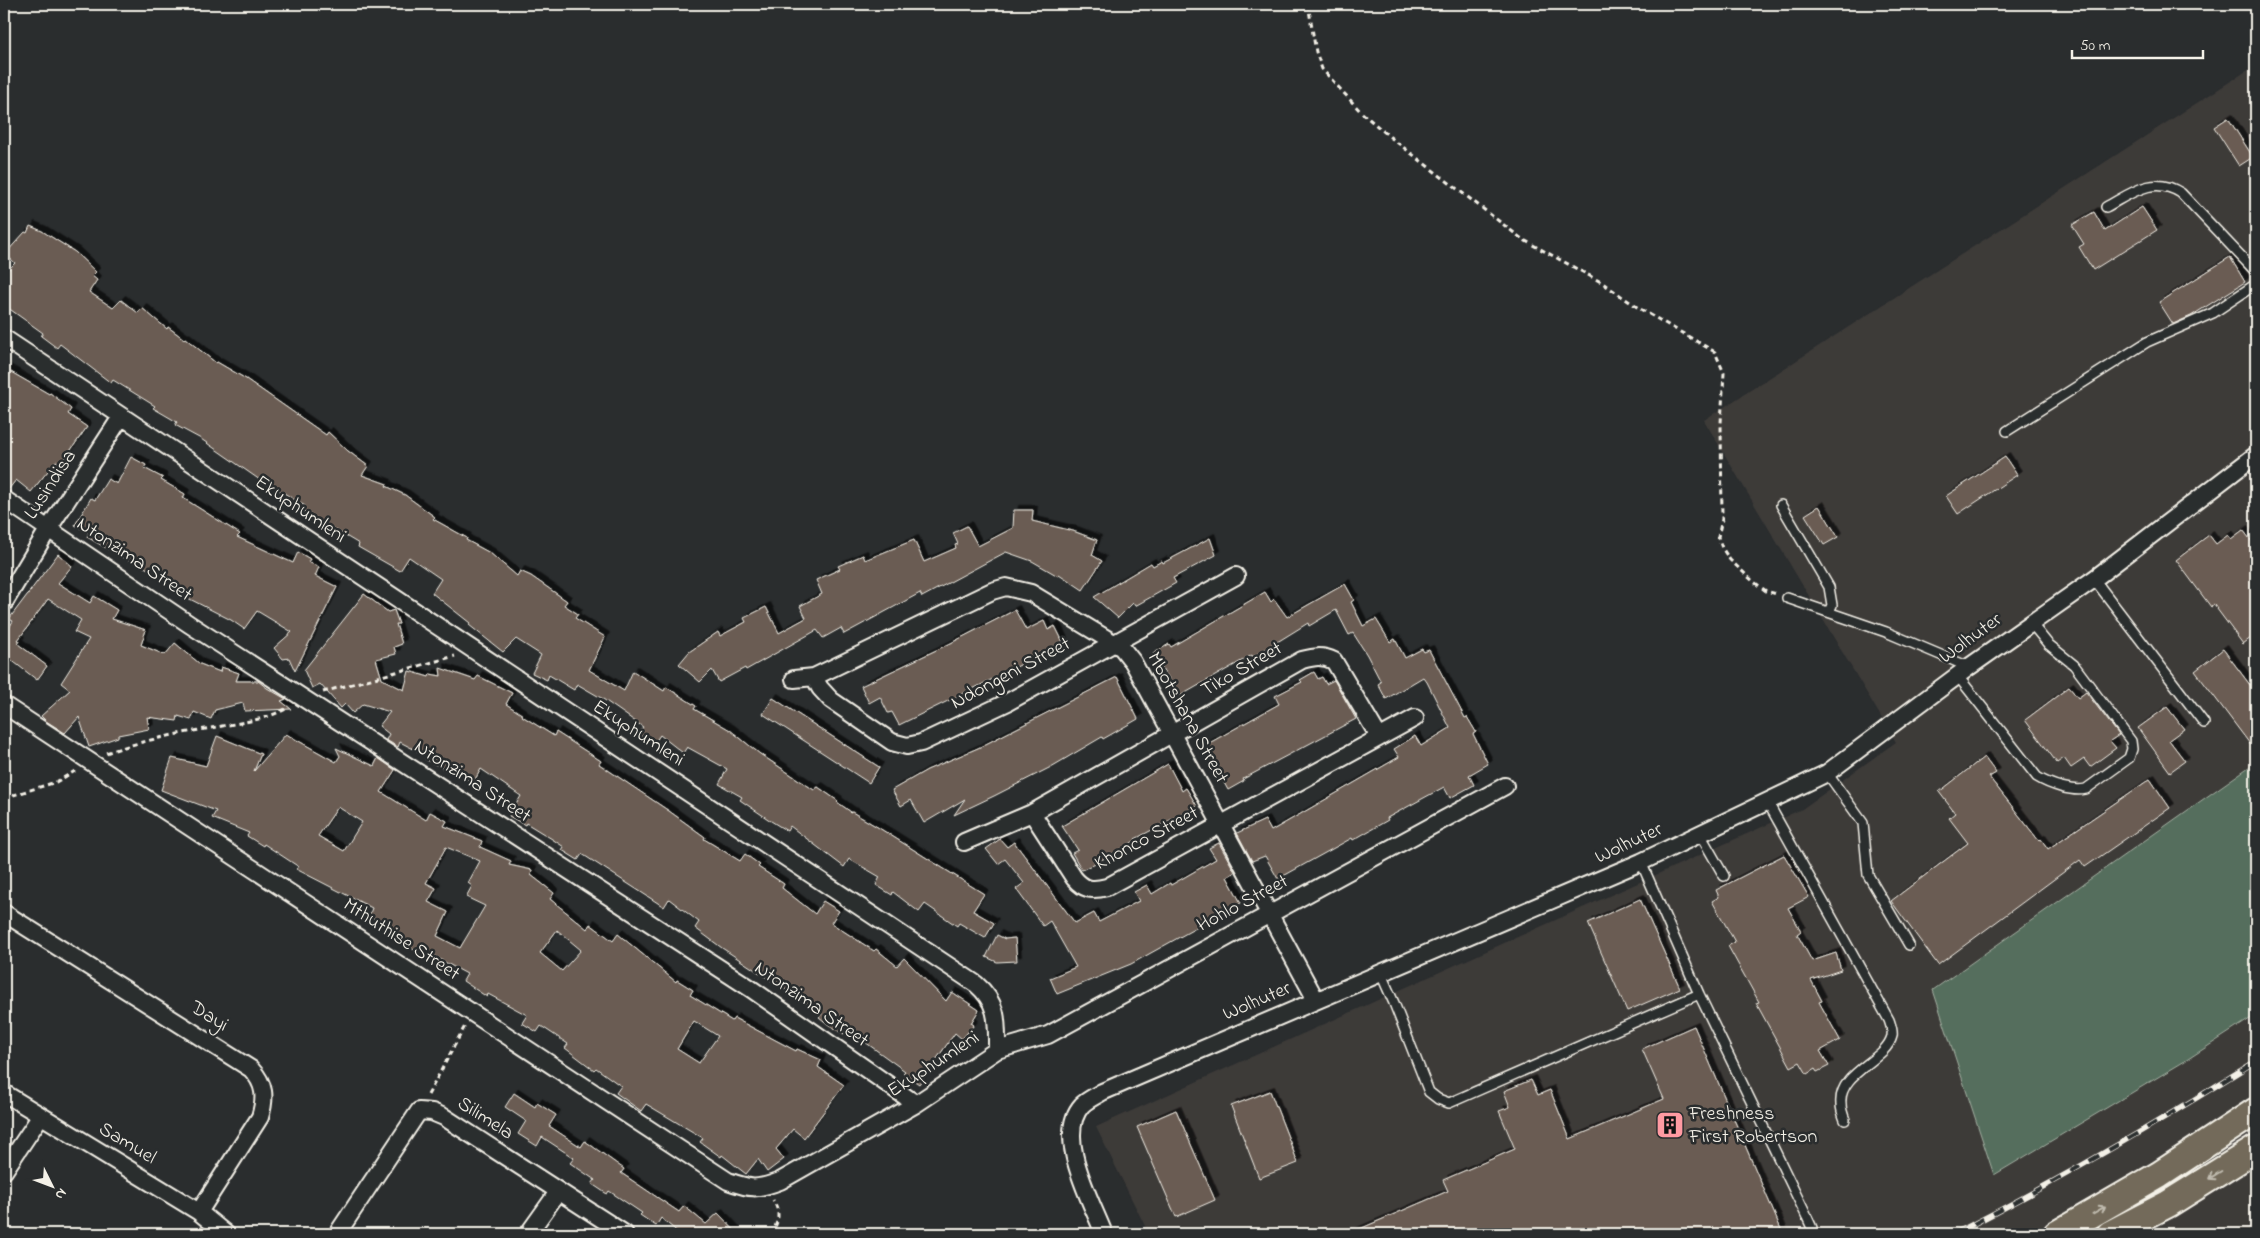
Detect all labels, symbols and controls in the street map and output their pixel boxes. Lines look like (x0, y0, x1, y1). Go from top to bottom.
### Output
scale bar (2072, 28, 2204, 60)
text: 50 m (2080, 35, 2111, 57)
street label: Lusindisa (18, 444, 84, 526)
street label: Ekuphumleni (248, 469, 352, 551)
street label: Ntonzima Street (70, 510, 198, 610)
street label: Wolhuter (1934, 606, 2009, 672)
street label: Ndongeni Street (946, 630, 1077, 719)
street label: Tiko Street (1196, 635, 1288, 705)
street label: Mbotshana Street (1139, 647, 1235, 789)
street label: Ekuphumleni (586, 693, 690, 775)
street label: Ntonzima Street (408, 733, 536, 831)
street label: Khonco Street (1090, 799, 1204, 879)
street label: Wolhuter (1591, 815, 1668, 872)
street label: Hohlo Street (1192, 868, 1294, 940)
street label: Mthuthise Street (337, 891, 465, 989)
street label: Ntonzima Street (748, 955, 874, 1056)
street label: Wolhuter (1218, 974, 1296, 1029)
street label: Dayi (183, 994, 234, 1040)
street label: Ekuphumleni (882, 1024, 986, 1106)
street label: Silimela (451, 1090, 519, 1148)
place label: Freshness First Robertson (1688, 1100, 1818, 1152)
building icon: Freshness First Robertson (1655, 1110, 1685, 1140)
street label: Samuel (93, 1115, 161, 1173)
north arrow (28, 1160, 78, 1210)
one-way arrow (2208, 1170, 2222, 1181)
text: N (50, 1183, 72, 1204)
one-way arrow (2092, 1204, 2106, 1214)

